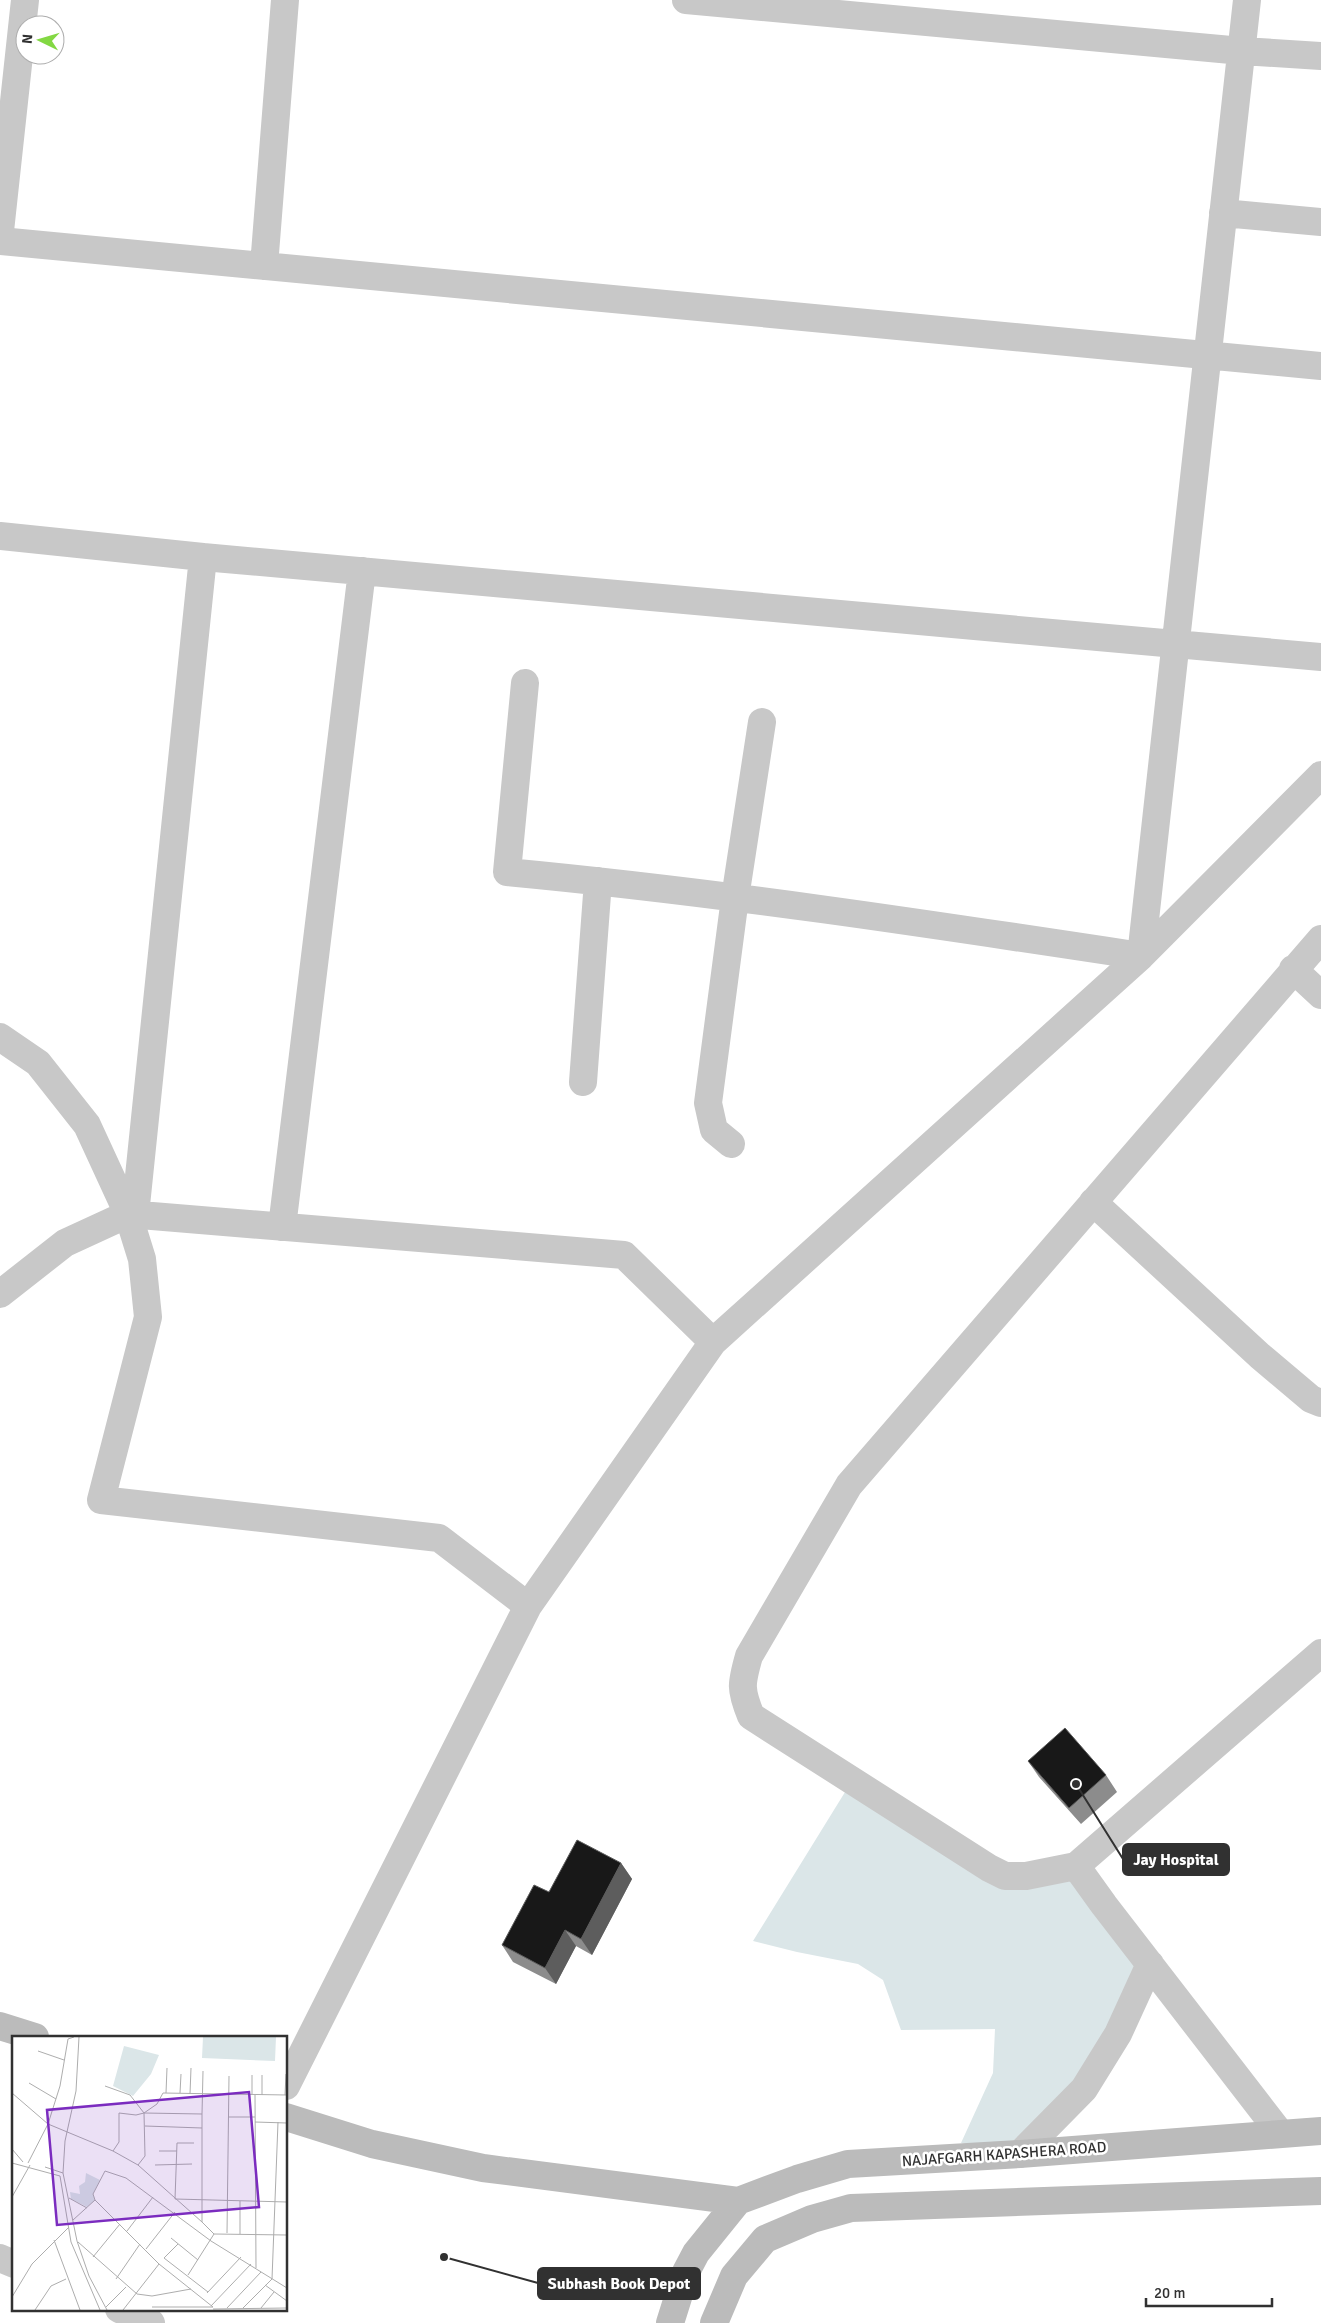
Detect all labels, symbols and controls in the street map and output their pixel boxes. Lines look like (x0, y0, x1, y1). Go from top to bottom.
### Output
north arrow (15, 15, 65, 65)
text: N (19, 33, 36, 45)
callout: Jay Hospital (1123, 1844, 1229, 1875)
text: Jay Hospital (1133, 1850, 1219, 1870)
inset map (12, 2036, 288, 2310)
street label: NAJAFGARH KAPASHERA ROAD (901, 2138, 1107, 2170)
callout: Subhash Book Depot (538, 2268, 700, 2299)
text: Subhash Book Depot (548, 2274, 690, 2294)
scale bar (1146, 2276, 1272, 2308)
text: 20 m (1154, 2284, 1185, 2302)

